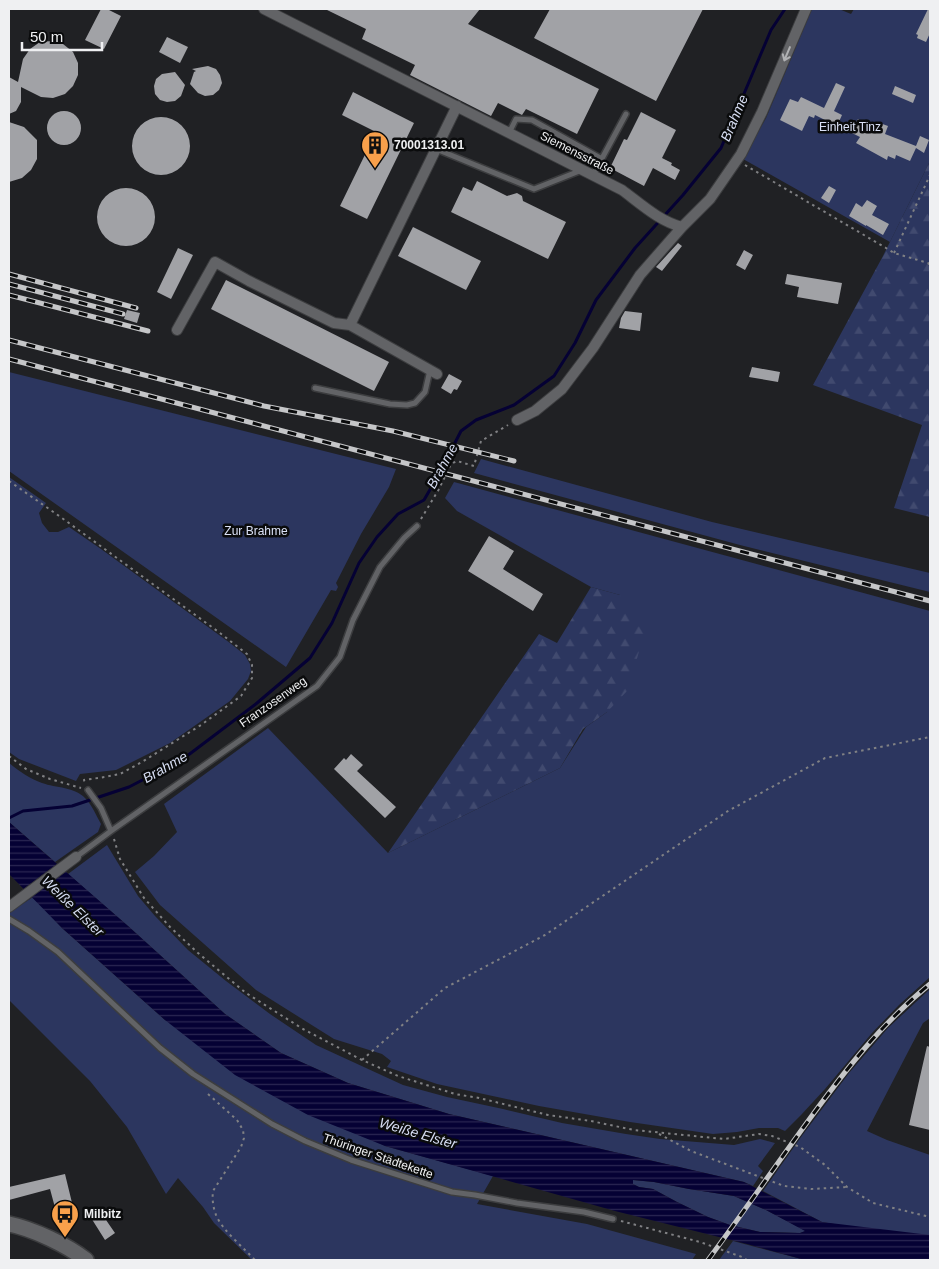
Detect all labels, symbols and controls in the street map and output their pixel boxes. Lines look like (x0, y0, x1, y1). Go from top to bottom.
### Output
scale bar (22, 20, 102, 52)
text: 50 m (30, 28, 63, 45)
one-way arrow (781, 46, 791, 61)
water label: Brahme (717, 92, 751, 144)
park label: Einheit Tinz (819, 120, 881, 134)
street label: Siemensstraße (538, 128, 616, 178)
building icon: 70001313.01 (360, 130, 390, 169)
place label: 70001313.01 (394, 138, 464, 152)
water label: Brahme (423, 441, 461, 491)
park label: Zur Brahme (224, 524, 288, 538)
street label: Franzosenweg (237, 674, 309, 730)
water label: Brahme (140, 748, 190, 786)
water label: Weiße Elster (39, 873, 108, 940)
water label: Weiße Elster (377, 1114, 460, 1152)
street label: Thüringer Städtekette (321, 1131, 435, 1182)
bus stop icon: Milbitz (50, 1199, 80, 1238)
place label: Milbitz (84, 1207, 121, 1221)

